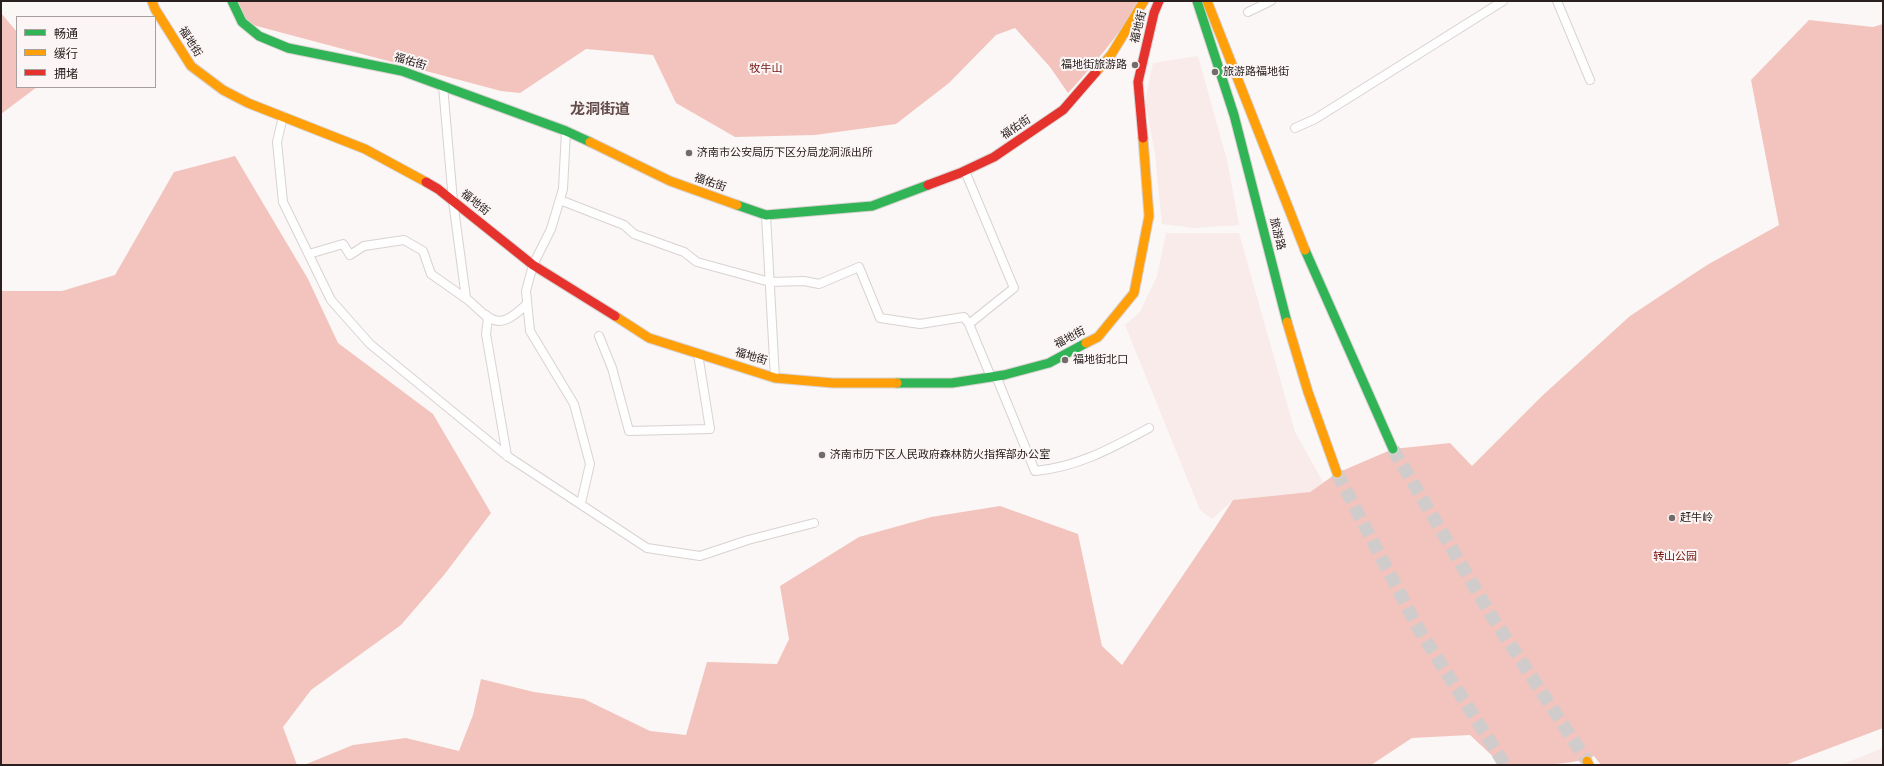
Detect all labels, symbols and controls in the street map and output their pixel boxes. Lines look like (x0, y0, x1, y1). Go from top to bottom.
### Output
street label: 福地街 (1129, 9, 1149, 45)
legend (16, 16, 156, 88)
street label: 福地街 (176, 25, 204, 59)
text: 畅通 (54, 27, 78, 41)
text: 缓行 (54, 47, 78, 61)
street label: 福佑街 (392, 51, 428, 73)
place label: 福地街旅游路 (1061, 58, 1127, 72)
marker: 福地街旅游路 (1130, 60, 1140, 70)
park label: 牧牛山 (750, 62, 782, 76)
place label: 旅游路福地街 (1223, 65, 1289, 79)
text: 拥堵 (54, 67, 78, 81)
marker: 旅游路福地街 (1210, 67, 1220, 77)
district label: 龙洞街道 (570, 101, 630, 119)
street label: 福佑街 (999, 113, 1033, 143)
place label: 济南市公安局历下区分局龙洞派出所 (697, 146, 873, 160)
marker: 济南市公安局历下区分局龙洞派出所 (684, 148, 694, 158)
street label: 福佑街 (692, 171, 728, 195)
street label: 福地街 (458, 187, 492, 219)
street label: 旅游路 (1267, 216, 1287, 252)
street label: 福地街 (1052, 324, 1088, 352)
street label: 福地街 (733, 346, 769, 368)
place label: 福地街北口 (1073, 353, 1128, 367)
marker: 福地街北口 (1060, 355, 1070, 365)
place label: 济南市历下区人民政府森林防火指挥部办公室 (830, 448, 1050, 462)
marker: 济南市历下区人民政府森林防火指挥部办公室 (817, 450, 827, 460)
place label: 赶牛岭 (1680, 511, 1713, 525)
marker: 赶牛岭 (1667, 513, 1677, 523)
park label: 转山公园 (1653, 550, 1697, 564)

